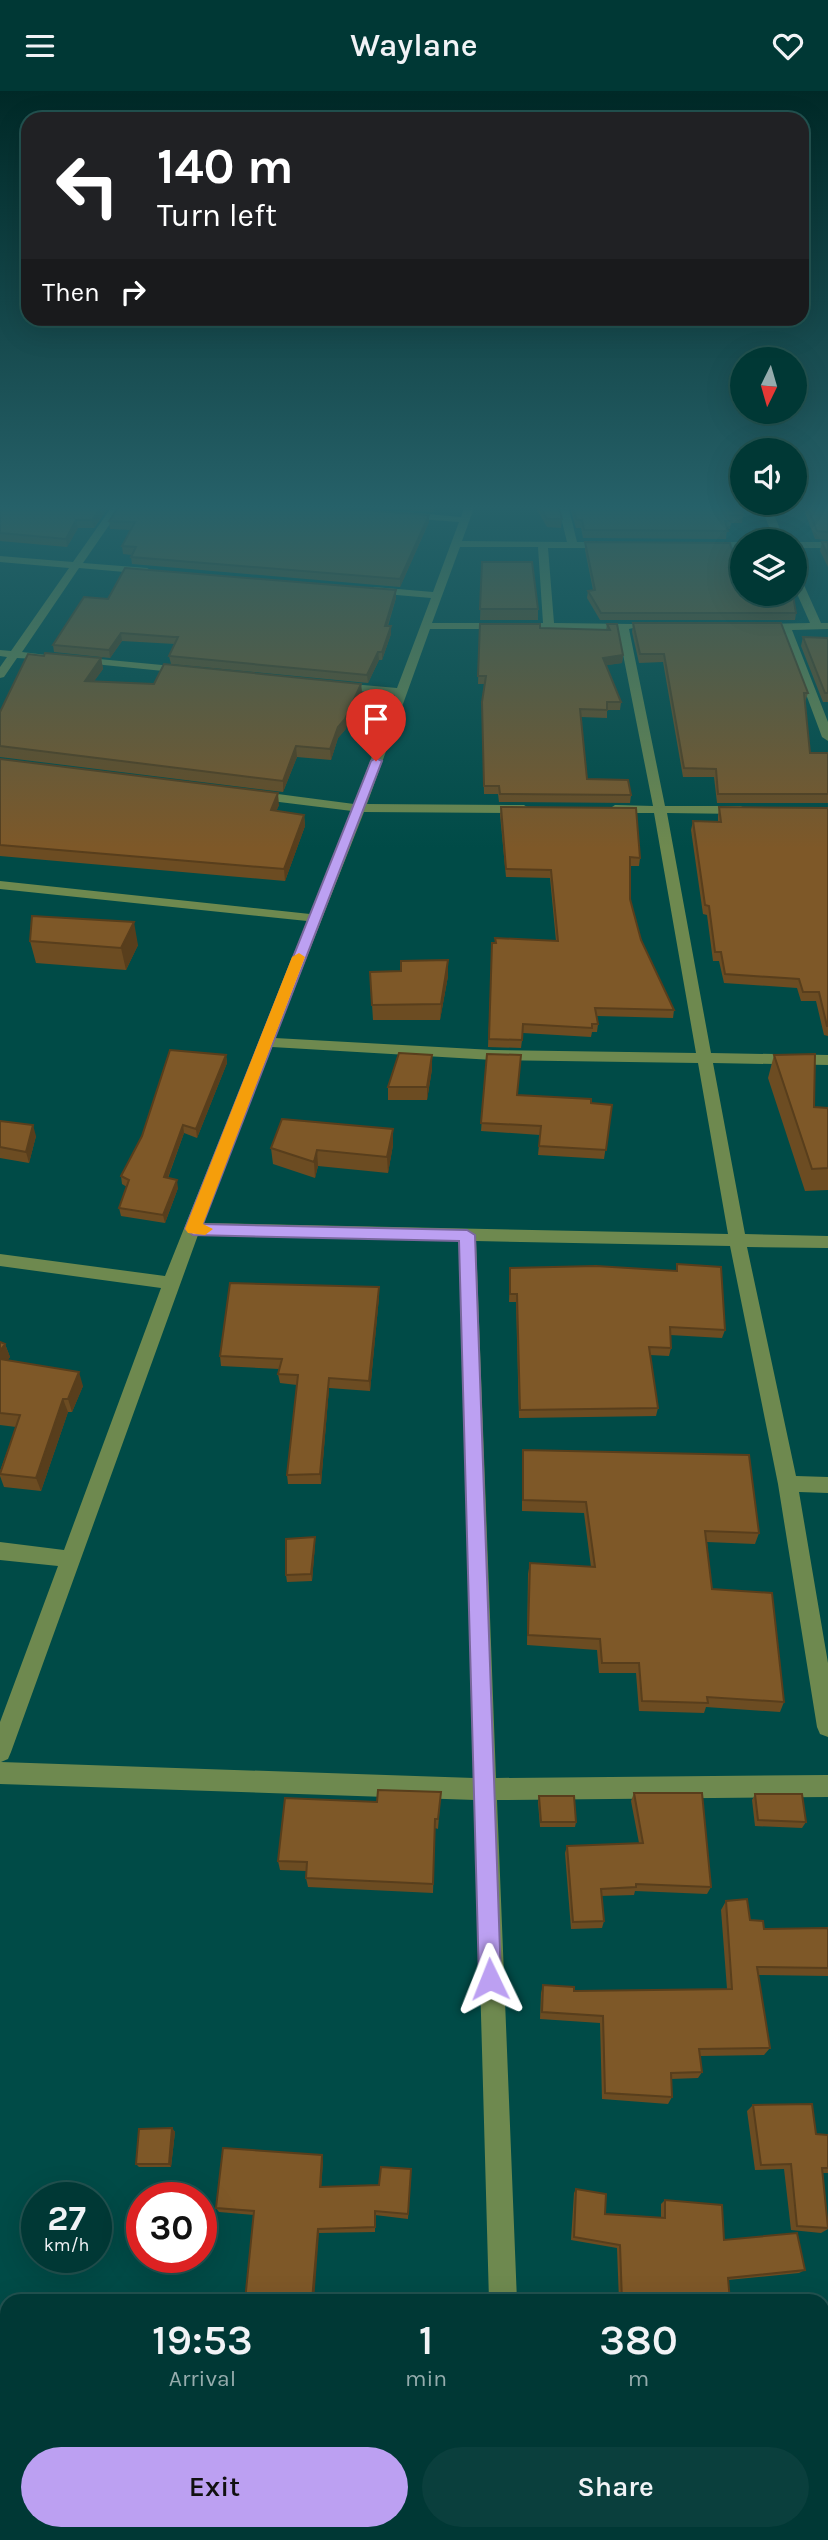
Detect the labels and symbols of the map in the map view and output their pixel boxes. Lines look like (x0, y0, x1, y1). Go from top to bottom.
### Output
north arrow (730, 347, 807, 423)
pin (346, 689, 406, 761)
position arrow (453, 1942, 527, 2016)
speed limit sign: 30 (126, 2182, 217, 2273)

